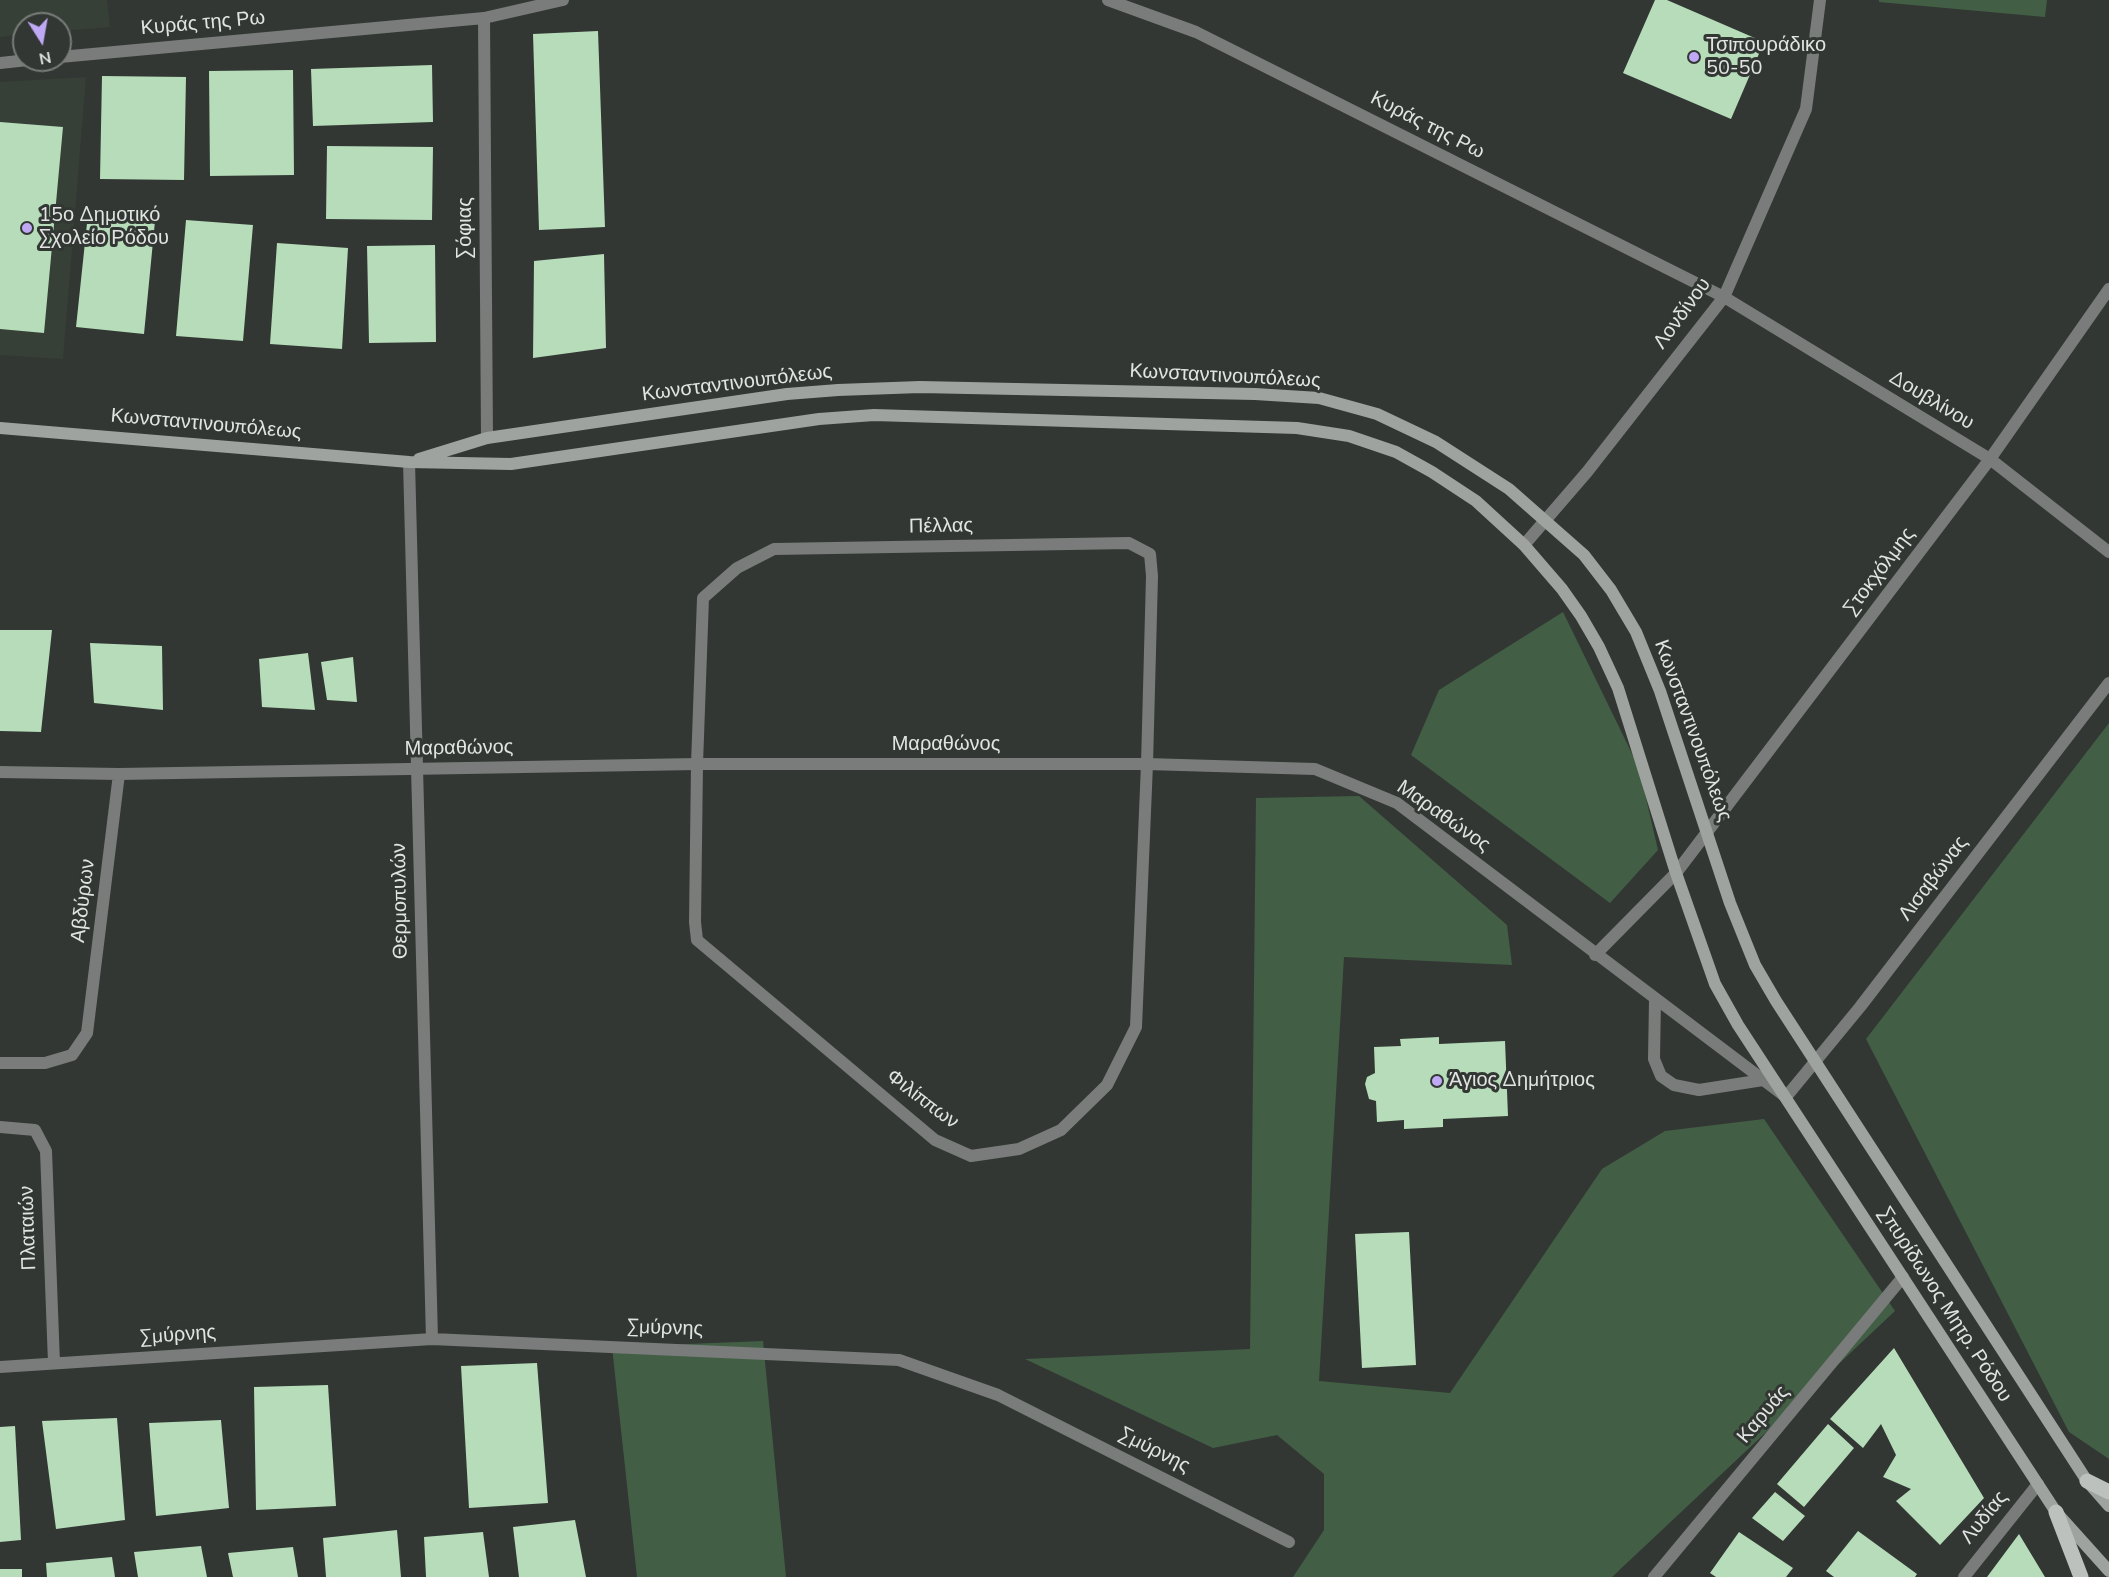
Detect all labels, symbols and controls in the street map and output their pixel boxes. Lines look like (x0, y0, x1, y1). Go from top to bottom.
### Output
street label: Κυράς της Ρω (140, 7, 266, 41)
north arrow (12, 12, 72, 72)
place label: Τσιπουράδικο 50-50 (1706, 34, 1826, 81)
text: N (37, 46, 53, 70)
marker: Τσιπουράδικο 50-50 (1687, 50, 1701, 64)
street label: Κυράς της Ρω (1366, 87, 1488, 165)
street label: Σόφιας (454, 197, 478, 259)
place label: 15ο Δημοτικό Σχολείο Ρόδου (39, 204, 169, 251)
marker: 15ο Δημοτικό Σχολείο Ρόδου (20, 221, 34, 235)
street label: Λονδίνου (1649, 274, 1717, 354)
street label: Κωνσταντινουπόλεως (641, 360, 833, 408)
street label: Κωνσταντινουπόλεως (1129, 360, 1321, 394)
street label: Δουβλίνου (1884, 366, 1978, 436)
street label: Κωνσταντινουπόλεως (110, 405, 302, 445)
street label: Πέλλας (909, 514, 973, 540)
street label: Στοκχόλμης (1839, 523, 1921, 621)
street label: Κωνσταντινουπόλεως (1648, 637, 1736, 825)
street label: Μαραθώνος (892, 733, 1000, 757)
street label: Μαραθώνος (404, 736, 514, 762)
street label: Μαραθώνος (1392, 776, 1494, 858)
street label: Λισαβώνας (1894, 832, 1974, 926)
street label: Θερμοπυλών (388, 843, 414, 959)
street label: Αβδύρων (67, 858, 101, 944)
street label: Φιλίππων (881, 1065, 963, 1135)
place label: Άγιος Δημήτριος (1449, 1069, 1595, 1093)
marker: Άγιος Δημήτριος (1430, 1074, 1444, 1088)
street label: Πλαταιών (16, 1185, 42, 1271)
street label: Σπυρίδωνος Μητρ. Ρόδου (1872, 1203, 2016, 1407)
street label: Σμύρνης (626, 1316, 704, 1342)
street label: Σμύρνης (139, 1321, 217, 1351)
street label: Καρυάς (1733, 1381, 1795, 1449)
street label: Σμύρνης (1115, 1423, 1193, 1479)
street label: Λυδίας (1956, 1487, 2014, 1549)

